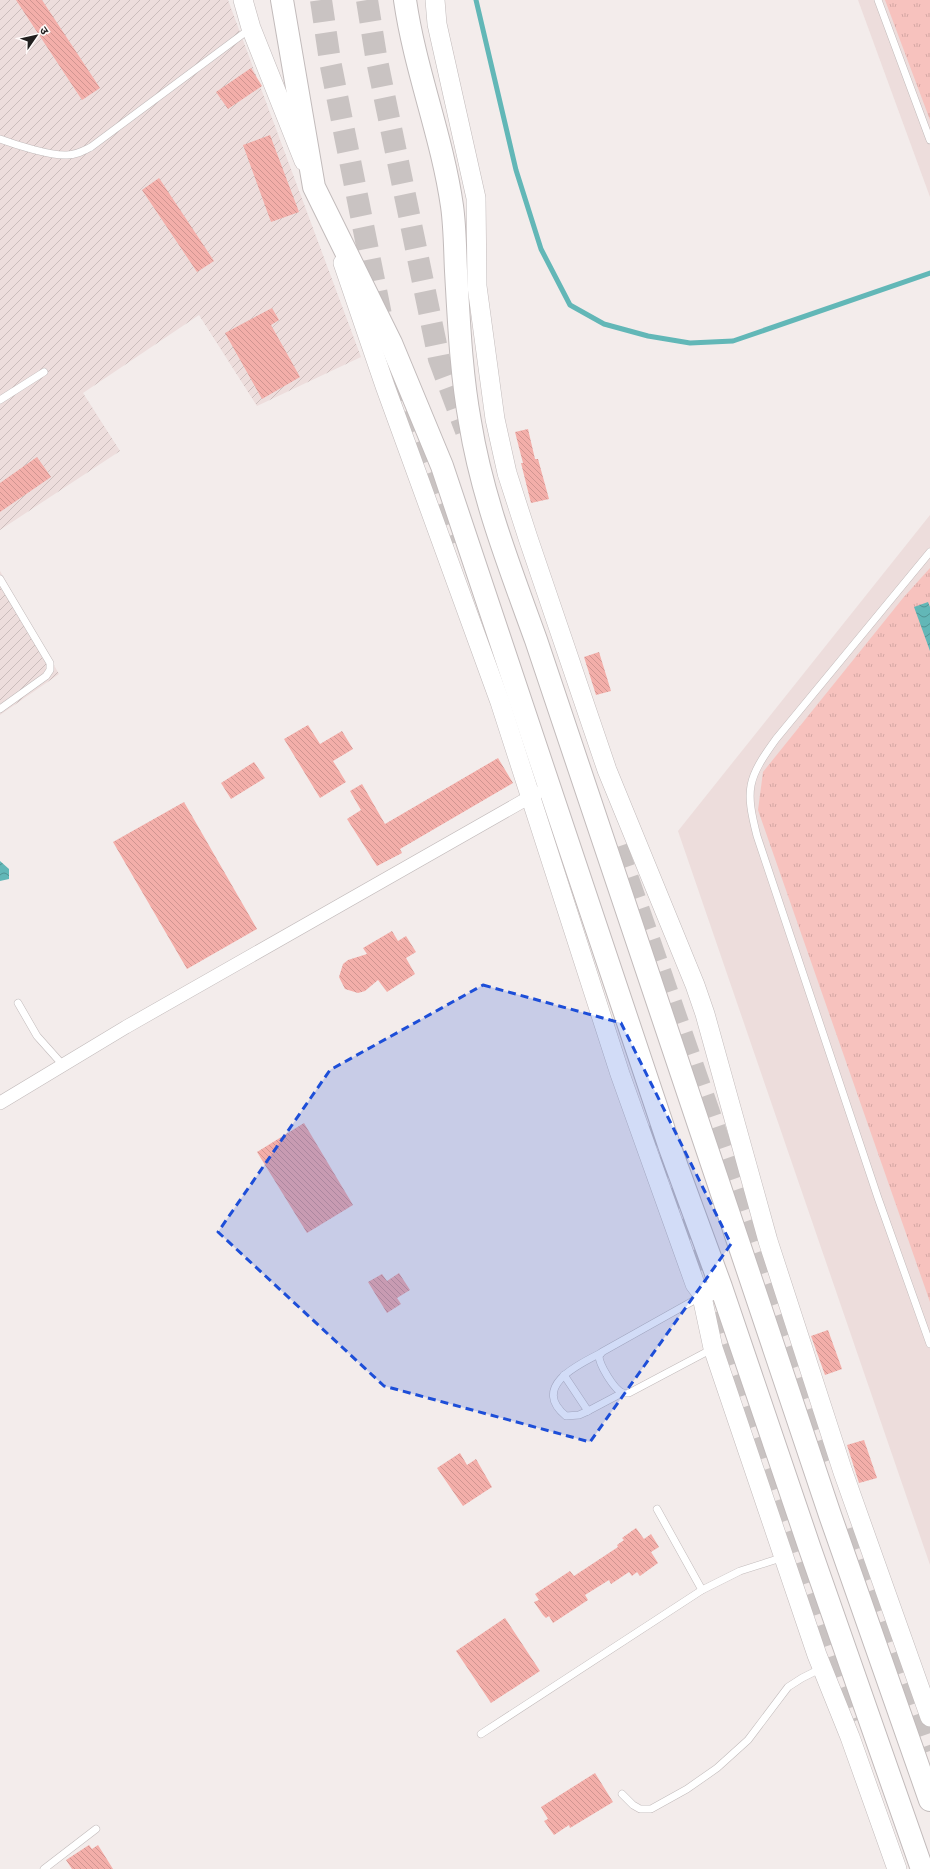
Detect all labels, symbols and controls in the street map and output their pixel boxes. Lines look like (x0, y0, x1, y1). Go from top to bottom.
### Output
north arrow (16, 16, 56, 56)
text: उ (38, 24, 52, 37)

